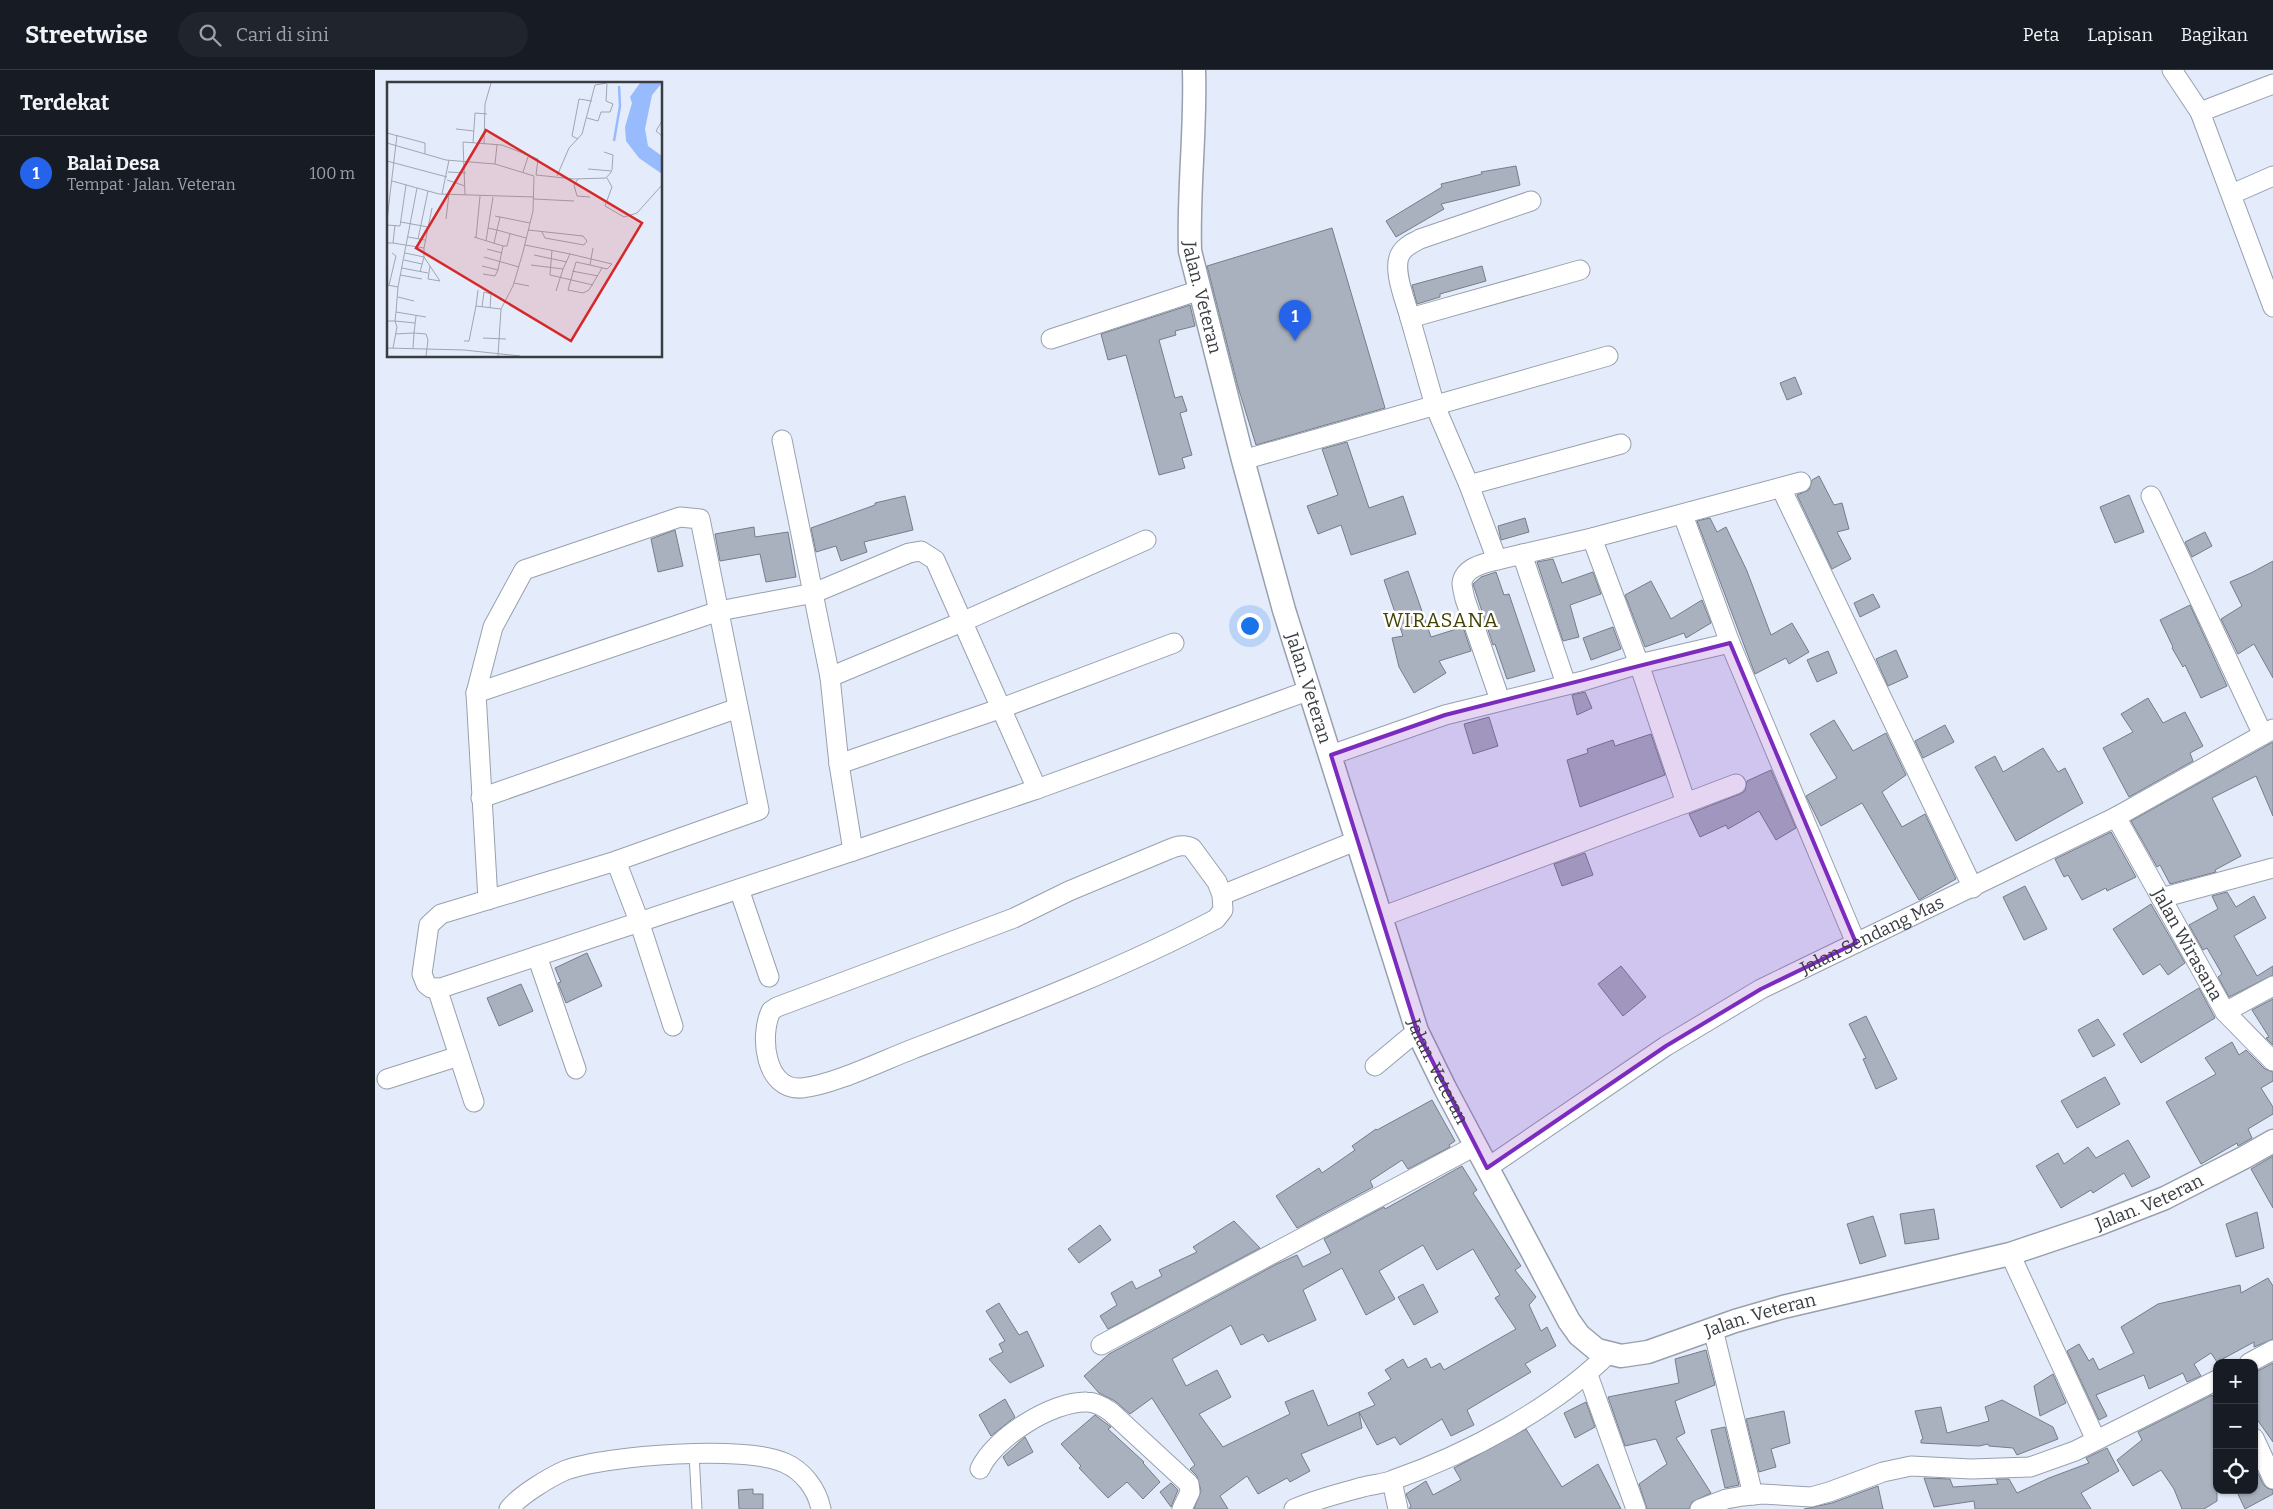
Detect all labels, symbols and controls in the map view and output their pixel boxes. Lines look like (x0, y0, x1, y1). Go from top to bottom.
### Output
search box (178, 12, 528, 57)
text: Streetwise (25, 21, 148, 49)
icon: search (196, 21, 224, 49)
text: Cari di sini (236, 23, 329, 46)
text: Peta (2023, 24, 2059, 46)
text: Lapisan (2087, 24, 2153, 46)
text: Bagikan (2181, 24, 2248, 46)
inset map (387, 82, 663, 358)
text: Terdekat (20, 90, 109, 116)
text: Balai Desa (67, 152, 160, 175)
text: 1 (33, 164, 39, 183)
text: 100 m (310, 164, 355, 183)
text: Tempat · Jalan. Veteran (67, 175, 236, 194)
street label: Jalan. Veteran (1178, 240, 1227, 356)
pin: 1 (1279, 300, 1311, 341)
district label: WIRASANA (1383, 608, 1499, 632)
your location (1237, 613, 1263, 639)
street label: Jalan. Veteran (1281, 629, 1337, 747)
street label: Jalan Wirasana (2147, 884, 2227, 1005)
street label: Jalan Sendang Mas (1796, 891, 1948, 980)
street label: Jalan. Veteran (1403, 1015, 1473, 1128)
street label: Jalan. Veteran (2091, 1169, 2207, 1235)
street label: Jalan. Veteran (1701, 1289, 1819, 1342)
map controls (2213, 1359, 2258, 1494)
button: + (2213, 1359, 2258, 1404)
button: − (2213, 1404, 2258, 1449)
button: locate (2213, 1449, 2258, 1494)

